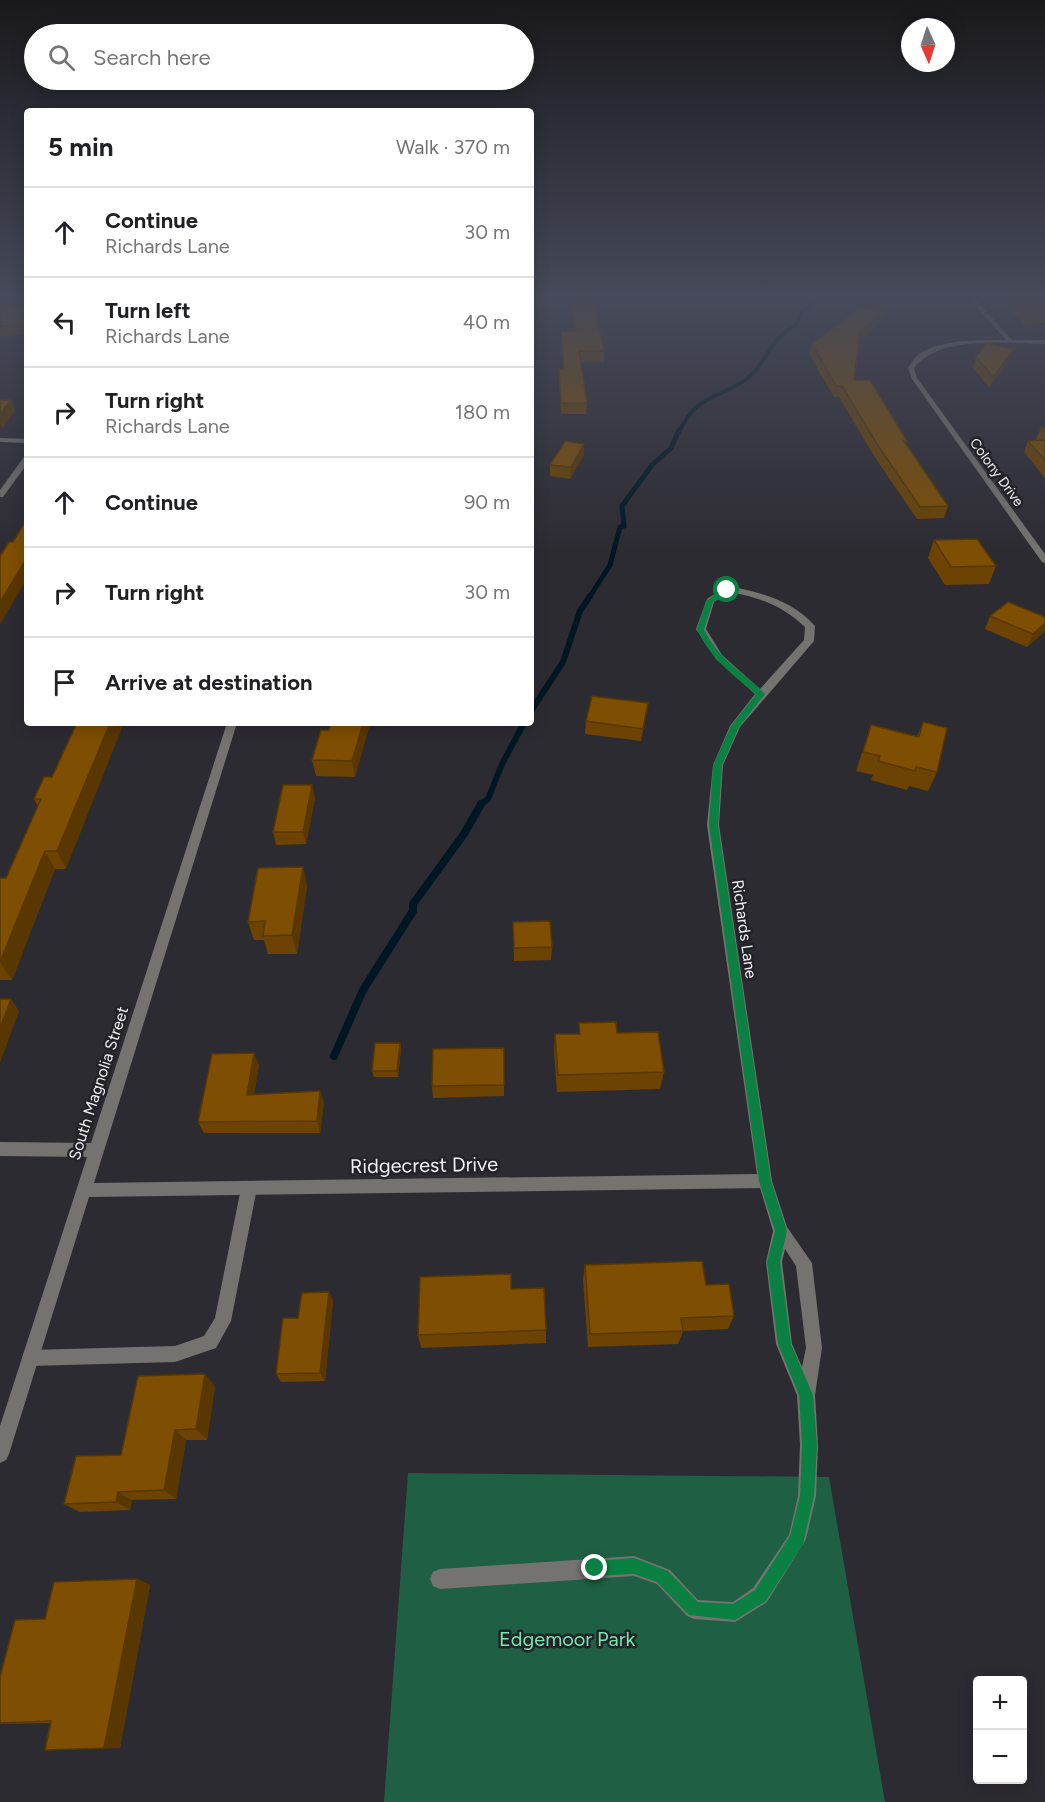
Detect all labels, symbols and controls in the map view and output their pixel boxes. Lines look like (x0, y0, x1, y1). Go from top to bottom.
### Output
north arrow (901, 18, 955, 72)
search box (24, 24, 534, 90)
icon: search (45, 41, 78, 74)
text: Search here (93, 44, 211, 71)
text: 5 min (48, 131, 114, 163)
text: Walk · 370 m (396, 135, 510, 159)
text: Continue (105, 207, 198, 234)
icon: ahead (48, 216, 81, 249)
text: 30 m (464, 220, 510, 244)
text: Richards Lane (105, 234, 230, 258)
text: Turn left (105, 297, 191, 324)
icon: left (48, 306, 81, 339)
text: 40 m (463, 310, 510, 334)
text: Richards Lane (105, 324, 230, 348)
text: Turn right (105, 387, 204, 414)
icon: right (48, 396, 81, 429)
text: 180 m (455, 400, 510, 424)
text: Richards Lane (105, 414, 230, 438)
street label: Colony Drive (966, 435, 1027, 510)
icon: ahead (48, 486, 81, 519)
text: Continue (105, 489, 198, 516)
text: 90 m (464, 490, 510, 514)
icon: right (48, 576, 81, 609)
route start (713, 576, 739, 602)
text: Turn right (105, 579, 204, 606)
text: 30 m (464, 580, 510, 604)
icon: arrive (48, 666, 81, 699)
text: Arrive at destination (105, 669, 313, 696)
street label: Richards Lane (728, 878, 761, 980)
street label: South Magnolia Street (65, 1004, 132, 1162)
street label: Ridgecrest Drive (350, 1152, 498, 1178)
route end (581, 1554, 607, 1580)
park label: Edgemoor Park (499, 1627, 635, 1651)
map controls (973, 1676, 1027, 1784)
button: + (973, 1676, 1027, 1730)
button: − (973, 1730, 1027, 1784)

